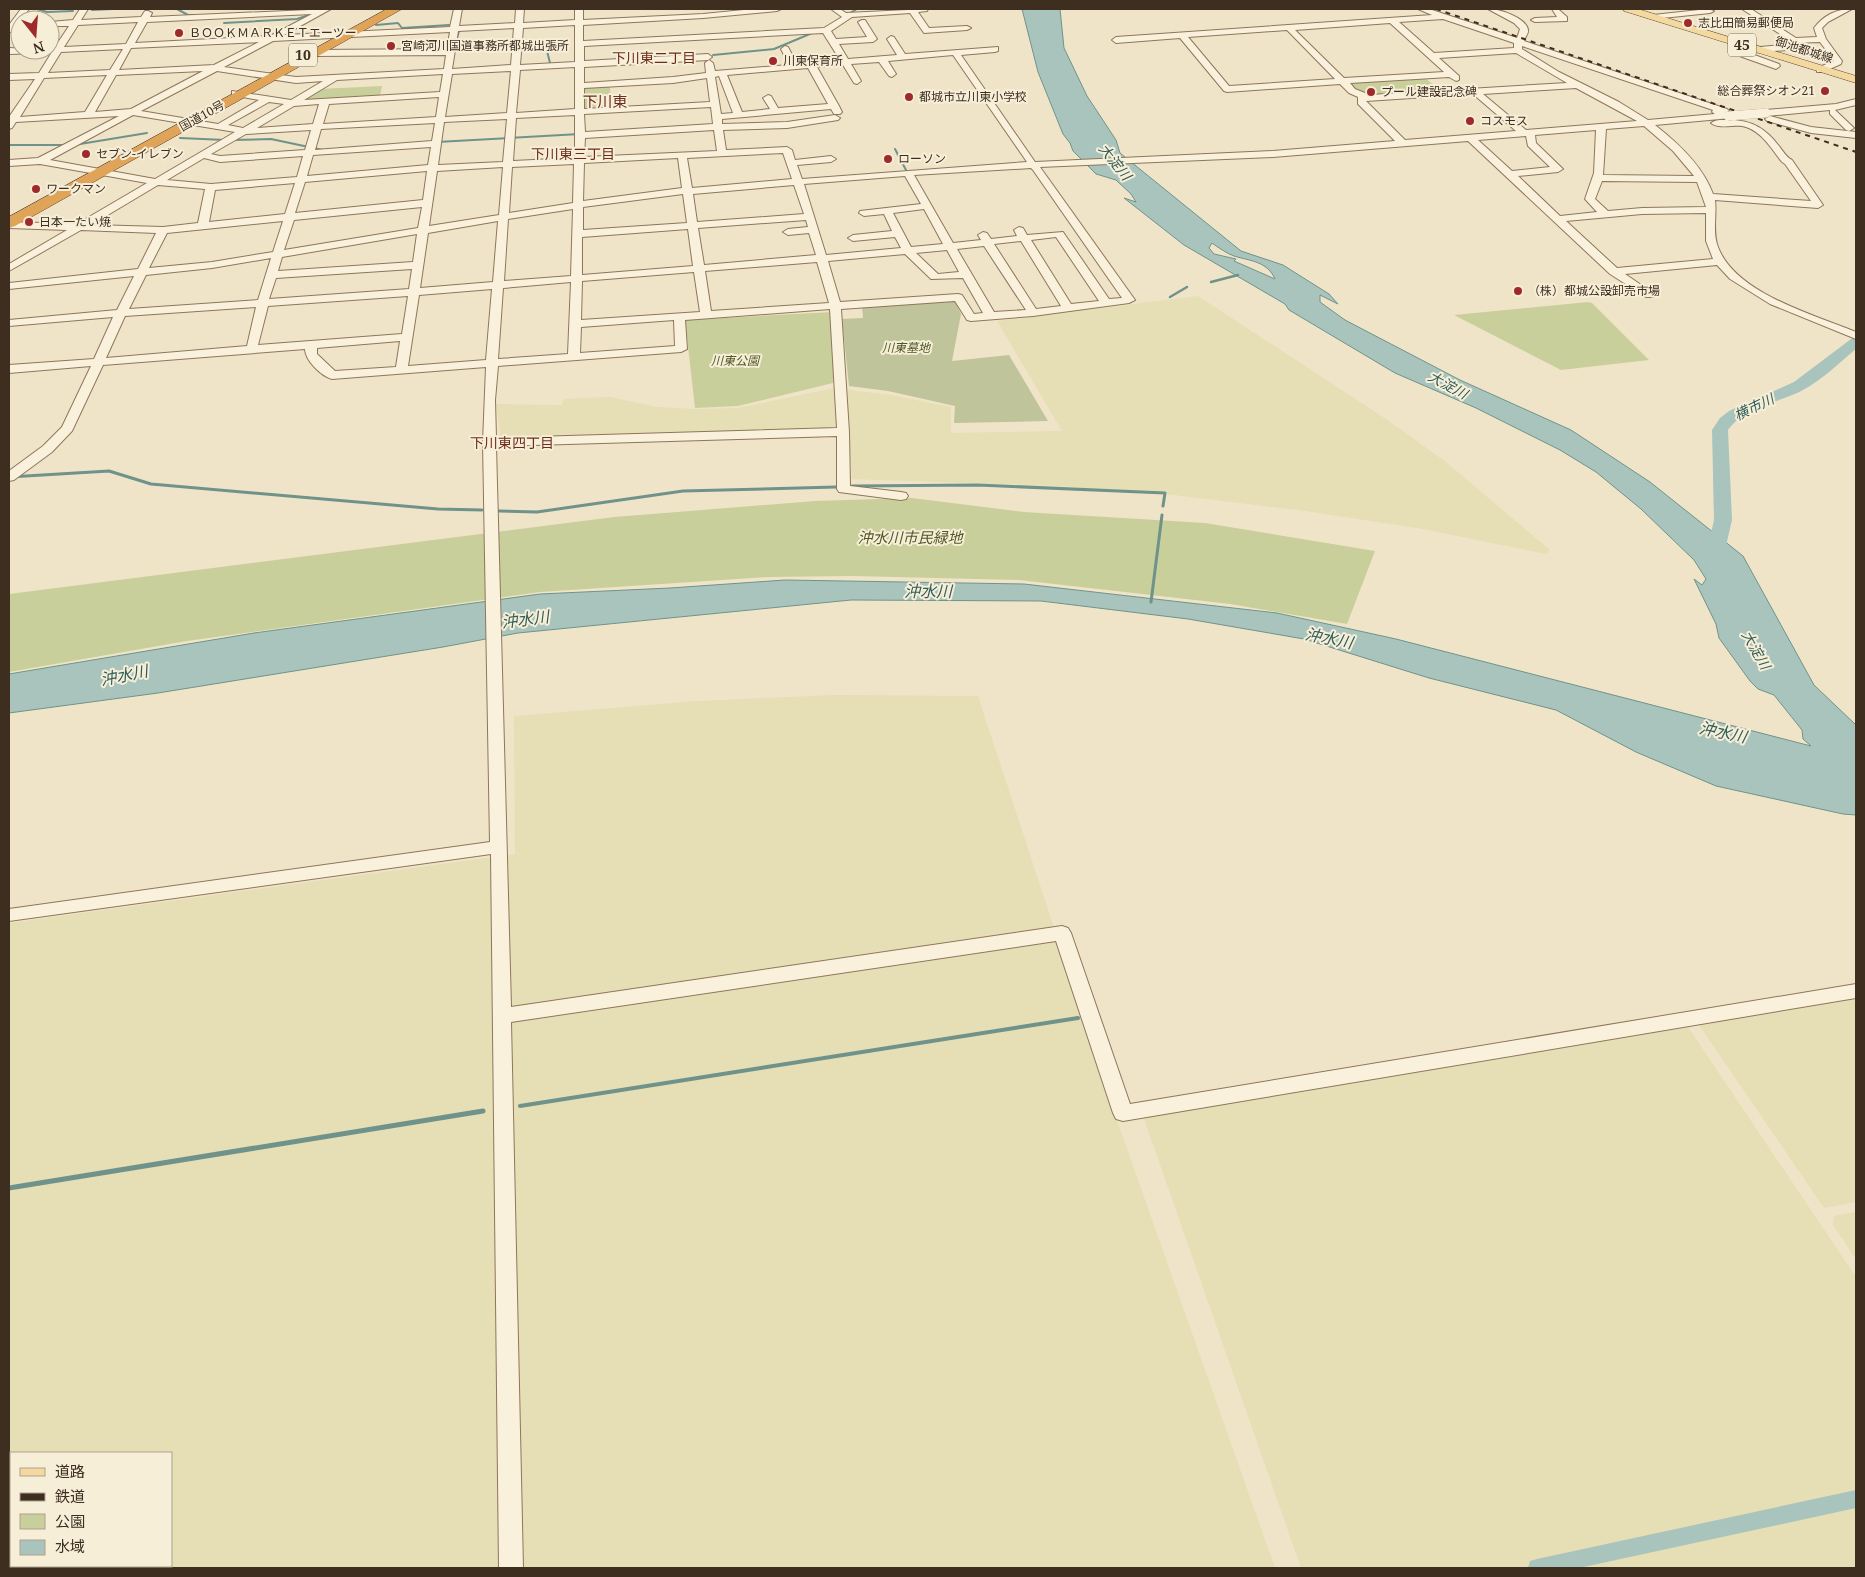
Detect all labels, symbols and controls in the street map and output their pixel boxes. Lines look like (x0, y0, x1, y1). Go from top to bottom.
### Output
north arrow (10, 10, 60, 60)
place label: 志比田簡易郵便局 (1698, 14, 1794, 31)
marker: 志比田簡易郵便局 (1682, 17, 1694, 29)
place label: ＢＯＯＫＭＡＲＫＥＴエーツー (189, 24, 357, 41)
marker: ＢＯＯＫＭＡＲＫＥＴエーツー (173, 27, 185, 39)
street label: 御池都城線 (1773, 32, 1835, 67)
road number: 45 (1728, 34, 1756, 56)
text: N (31, 37, 47, 59)
place label: 宮崎河川国道事務所都城出張所 (401, 37, 569, 54)
marker: 宮崎河川国道事務所都城出張所 (385, 40, 397, 52)
road number: 10 (289, 44, 317, 66)
district label: 下川東二丁目 (612, 48, 696, 67)
place label: 川東保育所 (783, 52, 843, 69)
marker: 川東保育所 (767, 55, 779, 67)
place label: 総合葬祭シオン21 (1718, 82, 1815, 99)
place label: プール建設記念碑 (1381, 83, 1477, 100)
marker: 総合葬祭シオン21 (1819, 85, 1831, 97)
marker: プール建設記念碑 (1365, 86, 1377, 98)
place label: 都城市立川東小学校 (919, 88, 1027, 105)
district label: 下川東 (582, 91, 628, 111)
marker: 都城市立川東小学校 (903, 91, 915, 103)
street label: 国道10号 (176, 96, 227, 135)
place label: コスモス (1480, 112, 1528, 129)
marker: コスモス (1464, 115, 1476, 127)
water label: 大淀川 (1095, 139, 1137, 186)
district label: 下川東三丁目 (531, 144, 615, 163)
place label: セブン-イレブン (96, 145, 184, 162)
marker: セブン-イレブン (80, 148, 92, 160)
place label: ローソン (898, 150, 946, 167)
marker: ローソン (882, 153, 894, 165)
place label: ワークマン (46, 180, 106, 197)
marker: ワークマン (30, 183, 42, 195)
place label: 日本一たい焼 (39, 213, 111, 230)
marker: 日本一たい焼 (23, 216, 35, 228)
place label: （株）都城公設卸売市場 (1528, 282, 1660, 299)
marker: （株）都城公設卸売市場 (1512, 285, 1524, 297)
park label: 川東墓地 (882, 339, 932, 356)
park label: 川東公園 (711, 352, 761, 369)
water label: 大淀川 (1425, 366, 1473, 404)
water label: 横市川 (1731, 388, 1779, 424)
district label: 下川東四丁目 (470, 433, 554, 452)
park label: 沖水川市民緑地 (857, 527, 964, 547)
water label: 沖水川 (904, 580, 954, 602)
water label: 沖水川 (500, 605, 552, 633)
water label: 沖水川 (1303, 623, 1357, 654)
water label: 大淀川 (1738, 627, 1776, 674)
water label: 沖水川 (98, 659, 152, 690)
water label: 沖水川 (1697, 716, 1751, 748)
legend (10, 1452, 172, 1567)
text: 道路 (55, 1461, 85, 1481)
text: 鉄道 (55, 1486, 85, 1506)
text: 公園 (55, 1511, 85, 1531)
text: 水域 (55, 1536, 85, 1556)

